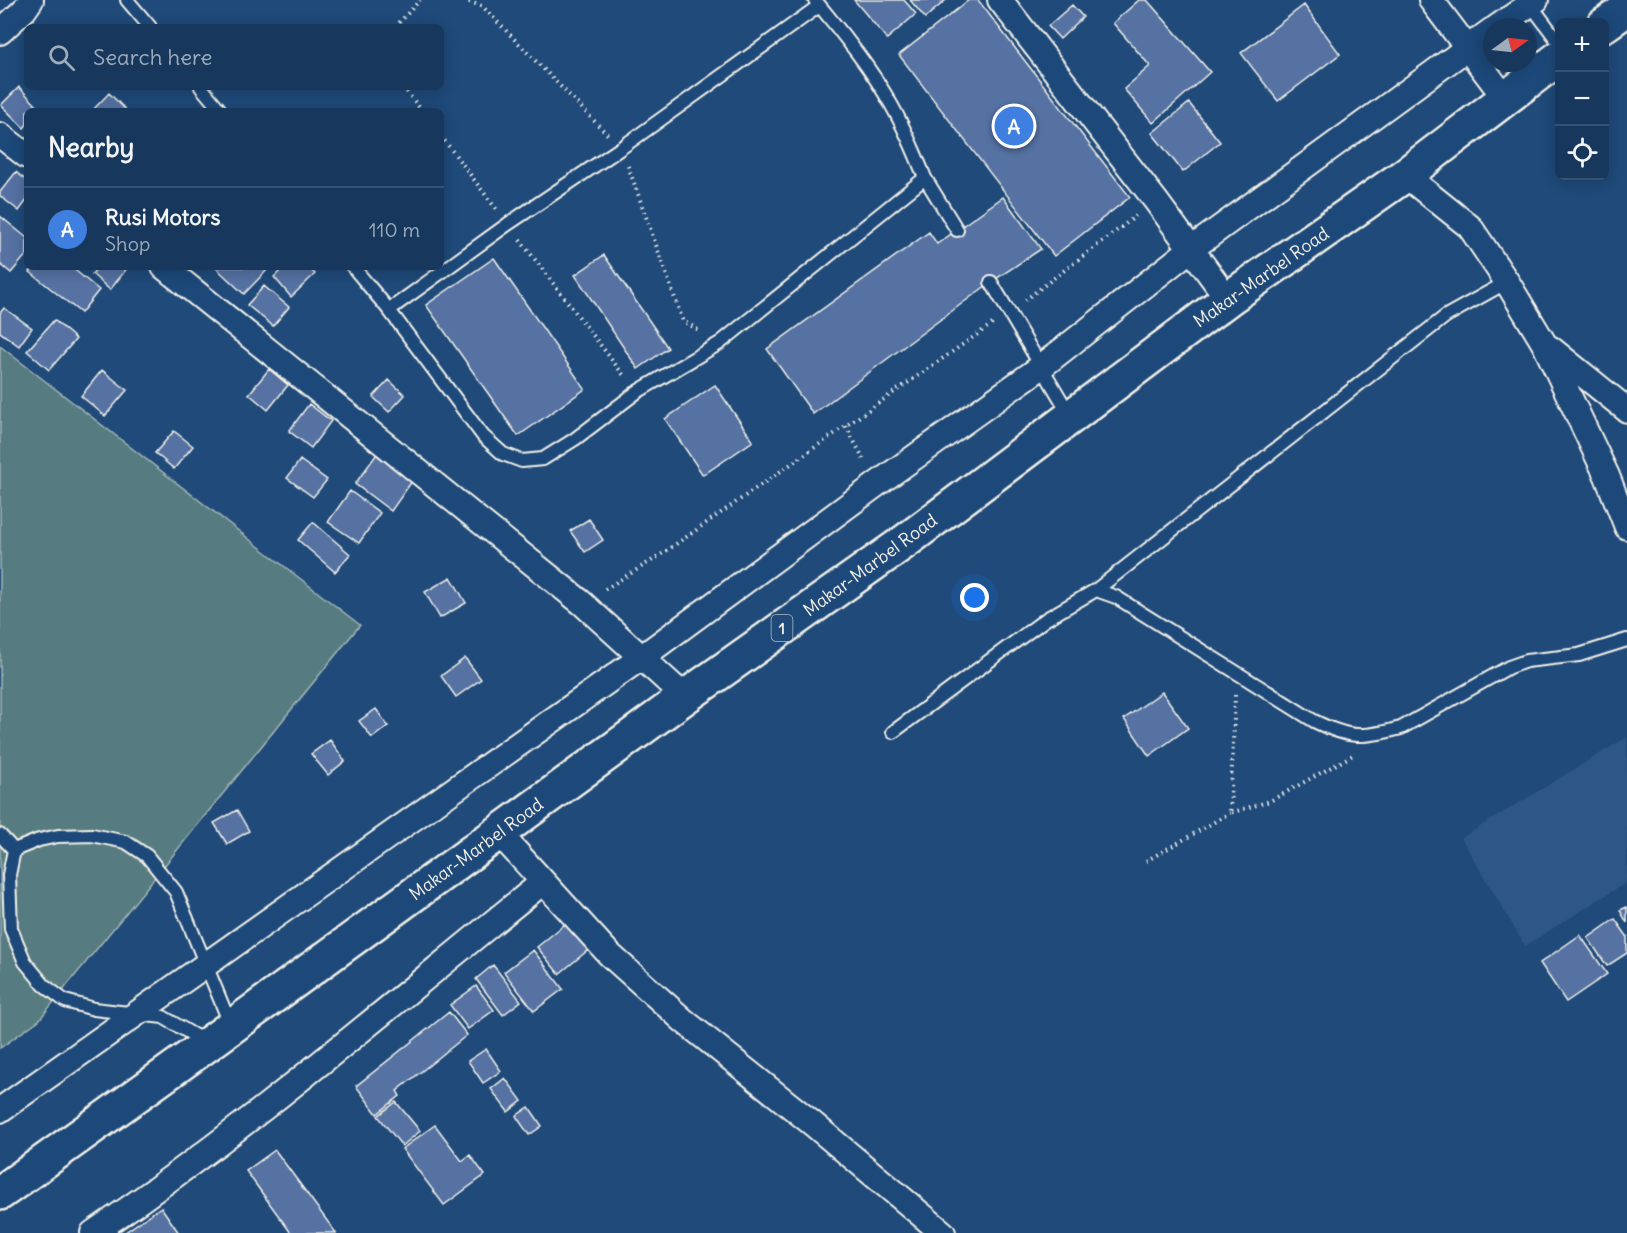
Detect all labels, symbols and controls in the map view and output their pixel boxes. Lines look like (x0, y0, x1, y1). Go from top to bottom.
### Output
north arrow (1483, 18, 1537, 72)
map controls (1555, 18, 1609, 180)
button: + (1555, 18, 1609, 72)
search box (24, 24, 444, 90)
icon: search (45, 41, 78, 74)
text: Search here (93, 43, 212, 71)
button: − (1555, 72, 1609, 126)
pin: A (994, 104, 1034, 148)
button: locate (1555, 126, 1609, 180)
text: Nearby (48, 131, 134, 164)
text: Rusi Motors (105, 203, 221, 231)
text: A (61, 217, 74, 242)
text: 110 m (369, 217, 420, 242)
street label: Makar-Marbel Road (1189, 221, 1334, 332)
text: Shop (105, 231, 150, 256)
street label: Makar-Marbel Road (798, 508, 942, 621)
your location (960, 583, 989, 612)
road number: 1 (772, 615, 792, 641)
street label: Makar-Marbel Road (404, 792, 548, 905)

